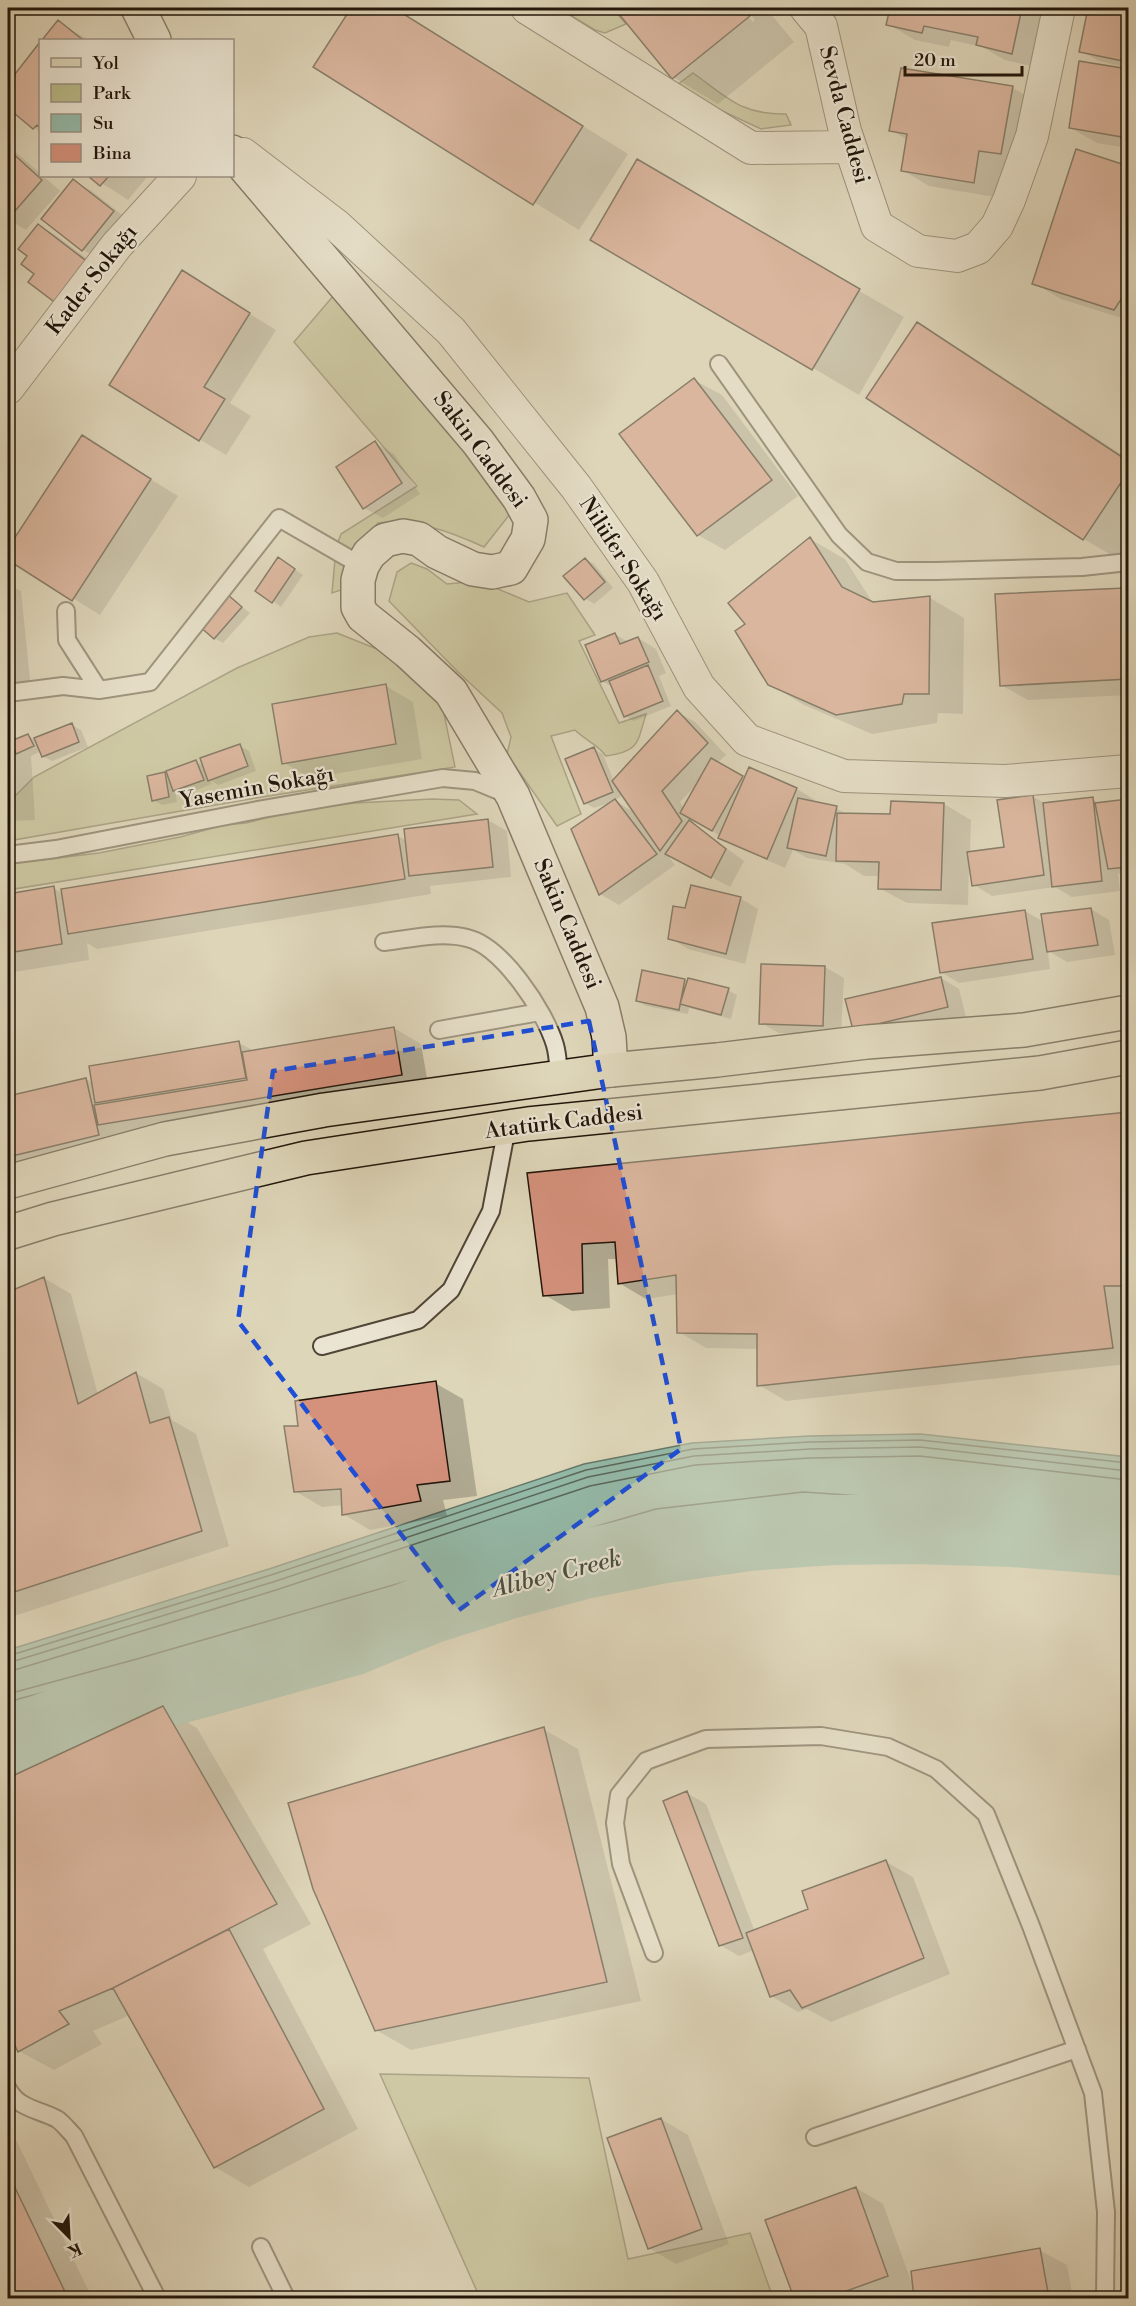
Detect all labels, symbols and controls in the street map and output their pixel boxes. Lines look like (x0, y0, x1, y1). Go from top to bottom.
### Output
legend (39, 39, 234, 177)
scale bar (905, 39, 1022, 77)
street label: Sevda Caddesi (813, 43, 875, 187)
text: 20 m (914, 49, 956, 72)
text: Yol (92, 52, 120, 75)
text: Park (93, 82, 132, 105)
text: Su (93, 112, 114, 135)
text: Bina (92, 142, 132, 165)
street label: Kader Sokağı (41, 219, 143, 341)
street label: Sakin Caddesi (427, 386, 533, 514)
street label: Nilüfer Sokağı (573, 492, 673, 626)
street label: Yasemin Sokağı (177, 761, 336, 815)
street label: Sakin Caddesi (527, 855, 607, 993)
street label: Atatürk Caddesi (482, 1099, 645, 1145)
water label: Alibey Creek (486, 1543, 625, 1605)
north arrow (39, 2207, 99, 2267)
text: K (64, 2238, 85, 2262)

